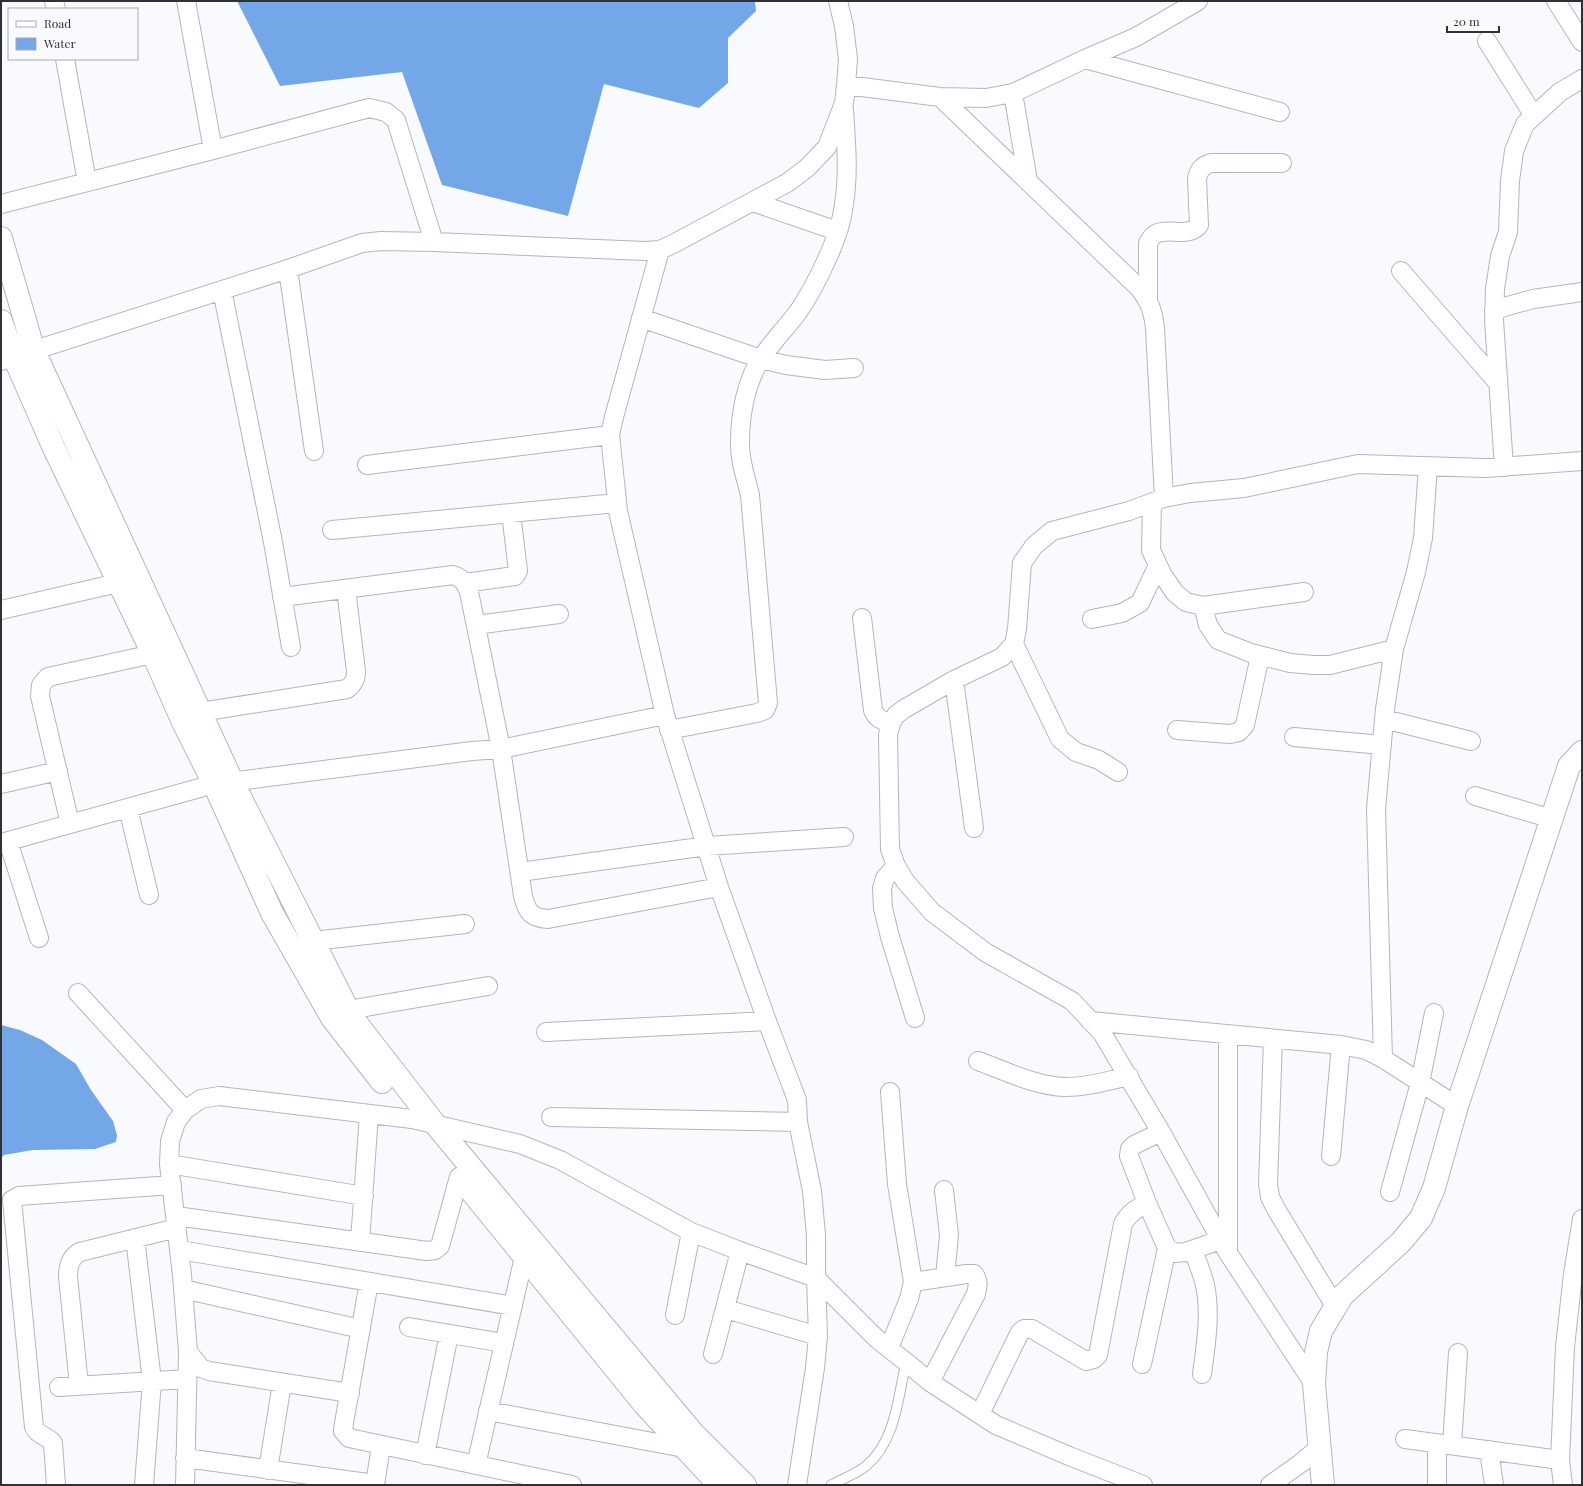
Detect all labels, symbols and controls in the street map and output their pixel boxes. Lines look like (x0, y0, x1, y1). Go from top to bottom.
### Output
legend (8, 8, 138, 60)
scale bar (1447, 8, 1499, 34)
text: 20 m (1453, 13, 1480, 29)
text: Road (44, 15, 71, 31)
text: Water (43, 35, 77, 51)

